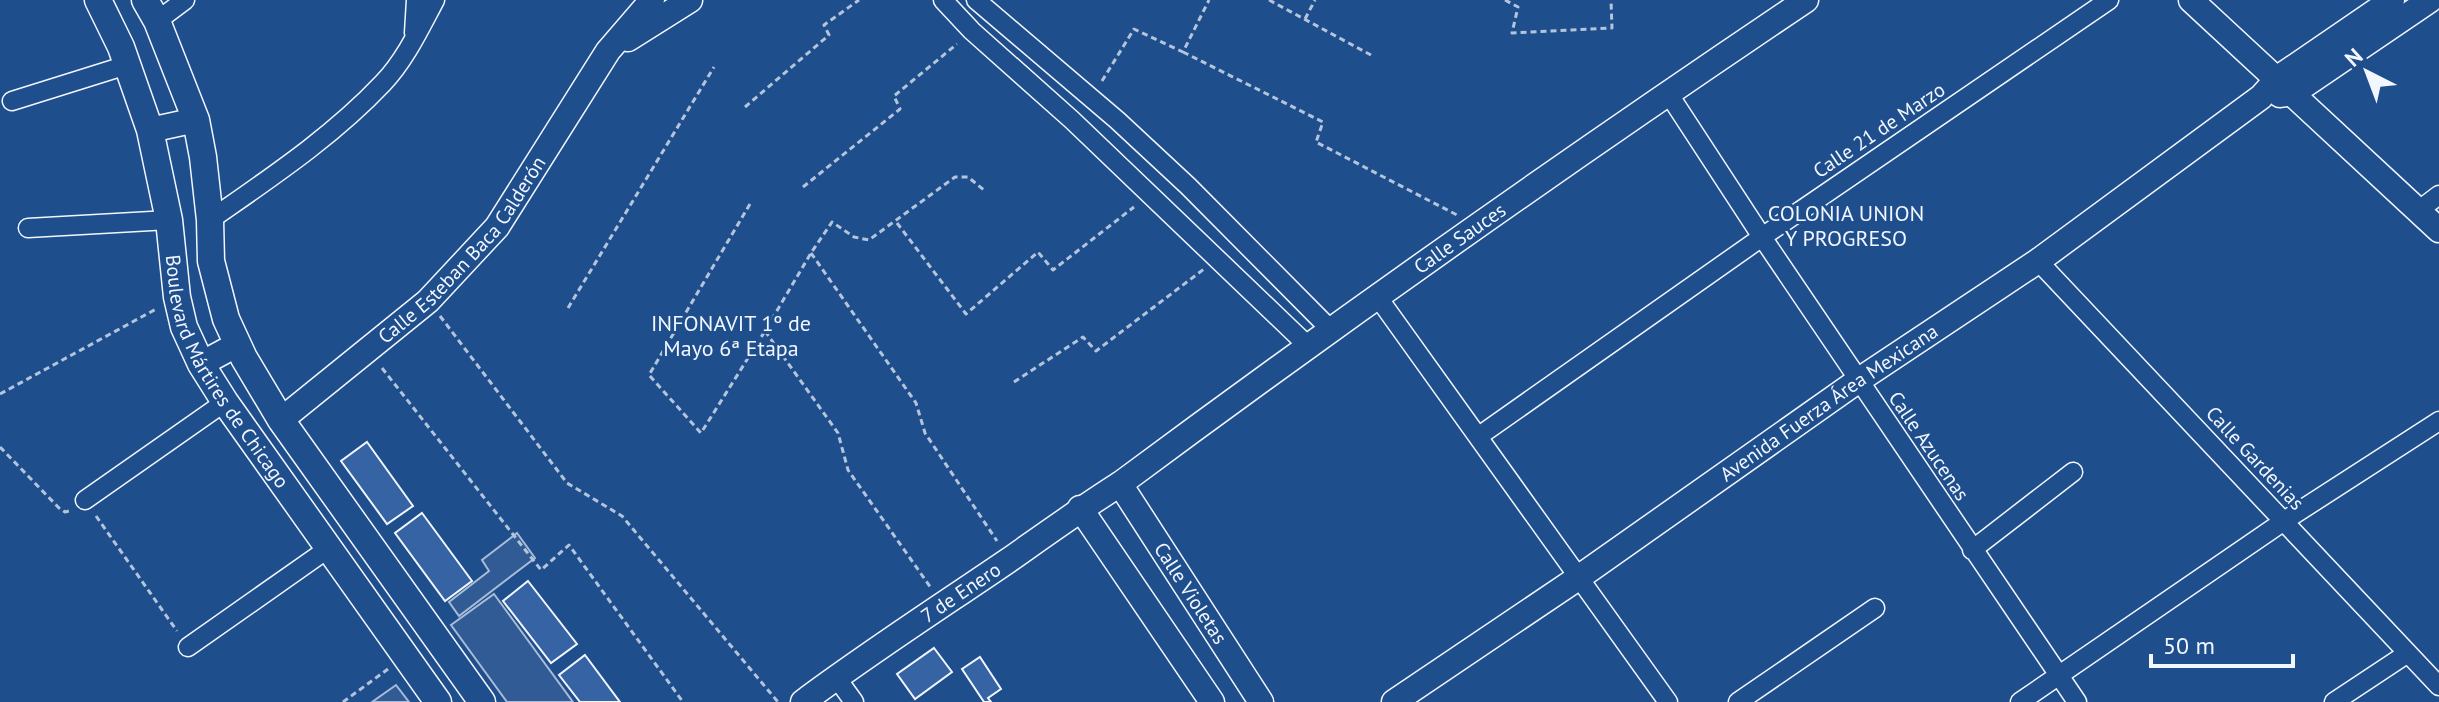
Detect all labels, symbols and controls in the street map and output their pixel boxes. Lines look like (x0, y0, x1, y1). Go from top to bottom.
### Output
north arrow (2327, 32, 2407, 112)
text: N (2339, 42, 2368, 72)
street label: Calle 21 de Marzo (1808, 76, 1950, 184)
street label: Calle Esteban Baca Calderón (373, 151, 551, 349)
street label: Calle Sauces (1409, 197, 1511, 280)
district label: COLONIA UNION Y PROGRESO (1768, 199, 1924, 252)
street label: Boulevard Mártires de Chicago (160, 253, 295, 493)
district label: INFONAVIT 1º de Mayo 6ª Etapa (651, 309, 811, 362)
street label: Avenida Fuerza Área Mexicana (1715, 318, 1943, 487)
street label: Calle Azucenas (1883, 386, 1975, 506)
street label: Calle Gardenias (2200, 401, 2310, 515)
street label: Calle Violetas (1148, 537, 1233, 649)
street label: 7 de Enero (916, 556, 1006, 629)
scale bar (2151, 618, 2293, 668)
text: 50 m (2163, 630, 2215, 661)

